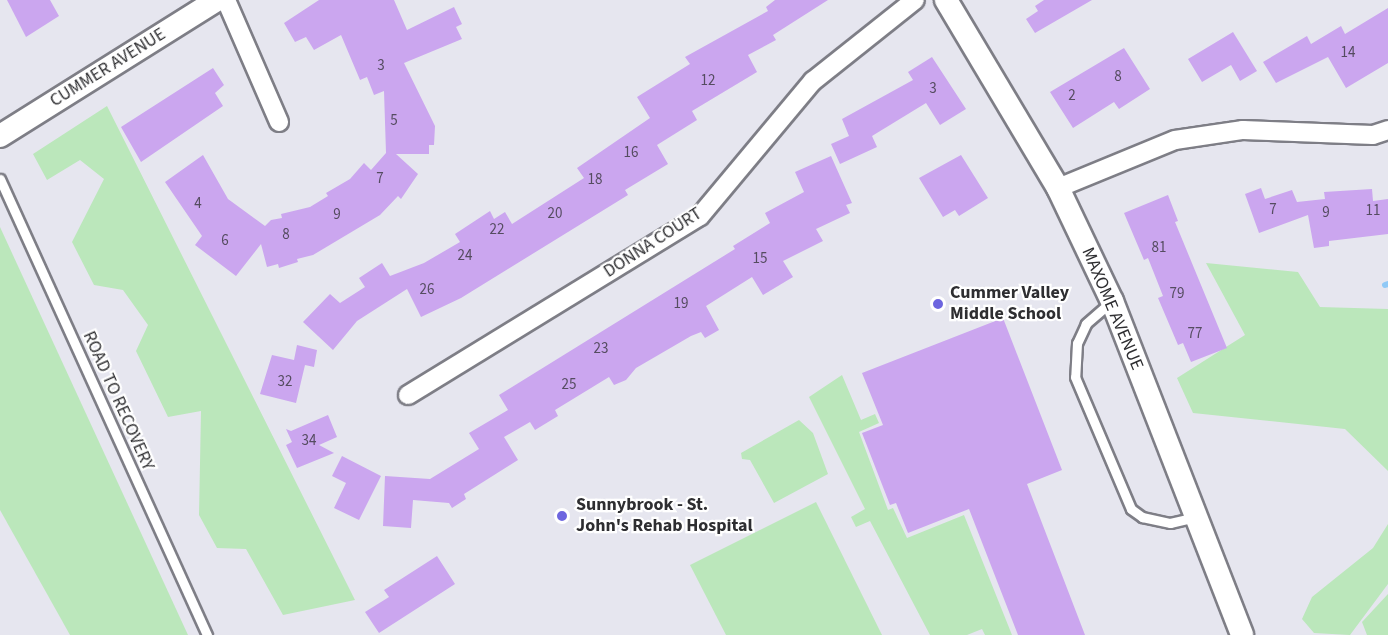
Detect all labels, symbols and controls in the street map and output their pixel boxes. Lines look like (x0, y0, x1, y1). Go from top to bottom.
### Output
street label: CUMMER AVENUE (46, 24, 170, 112)
house number: 14 (1341, 44, 1355, 62)
house number: 3 (377, 57, 385, 75)
house number: 8 (1114, 68, 1122, 86)
house number: 12 (701, 72, 715, 90)
house number: 3 (929, 80, 937, 98)
house number: 2 (1068, 87, 1076, 105)
house number: 5 (390, 112, 398, 130)
house number: 16 (624, 144, 638, 162)
house number: 7 (376, 170, 384, 188)
house number: 18 (588, 171, 602, 189)
house number: 4 (194, 195, 202, 213)
house number: 7 (1269, 201, 1277, 219)
house number: 11 (1366, 202, 1380, 220)
street label: DONNA COURT (600, 203, 706, 283)
house number: 9 (1322, 204, 1330, 222)
house number: 20 (548, 205, 562, 223)
house number: 9 (333, 206, 341, 224)
house number: 22 (490, 221, 504, 239)
house number: 8 (282, 226, 290, 244)
house number: 6 (221, 232, 229, 250)
house number: 81 (1152, 239, 1166, 257)
street label: MAXOME AVENUE (1076, 244, 1148, 374)
house number: 24 (458, 247, 472, 265)
house number: 15 (753, 250, 767, 268)
house number: 26 (420, 281, 434, 299)
place label: Cummer Valley Middle School (950, 283, 1069, 326)
house number: 79 (1170, 285, 1184, 303)
house number: 19 (674, 295, 688, 313)
marker: Cummer Valley Middle School (931, 297, 945, 311)
house number: 77 (1188, 325, 1202, 343)
street label: ROAD TO RECOVERY (78, 328, 158, 474)
house number: 23 (594, 340, 608, 358)
house number: 32 (278, 373, 292, 391)
house number: 25 (562, 376, 576, 394)
house number: 34 (302, 432, 316, 450)
place label: Sunnybrook - St. John's Rehab Hospital (576, 495, 753, 538)
marker: Sunnybrook - St. John's Rehab Hospital (553, 507, 571, 525)

